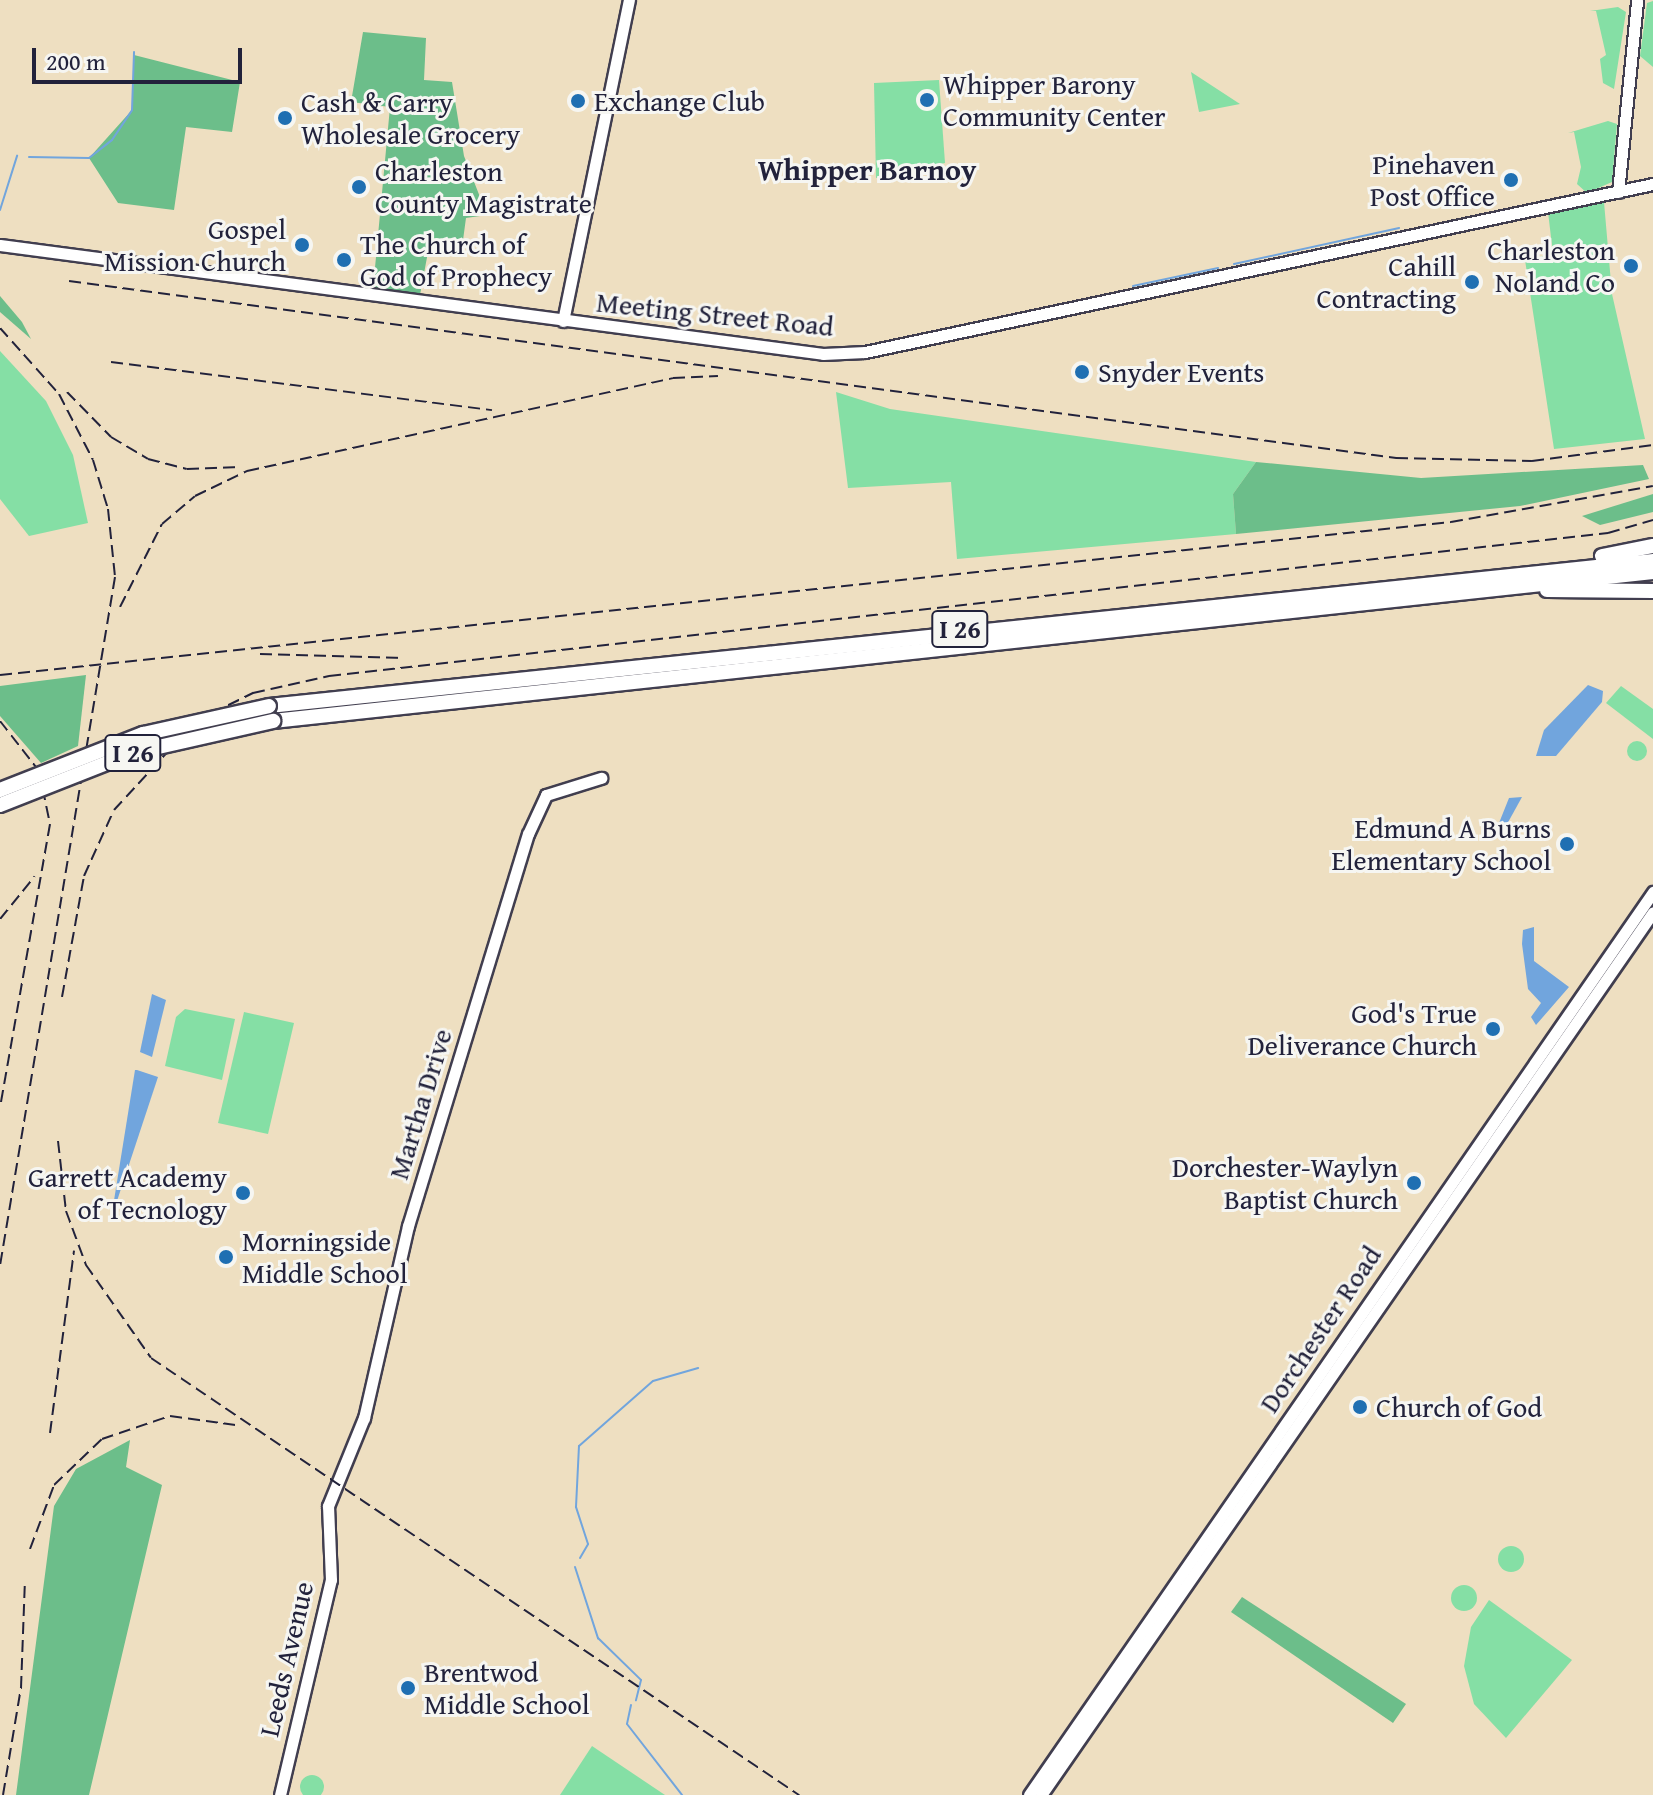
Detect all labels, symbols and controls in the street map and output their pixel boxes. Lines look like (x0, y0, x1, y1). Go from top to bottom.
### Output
scale bar (36, 32, 246, 82)
text: 200 m (46, 44, 106, 79)
place label: Whipper Barony Community Center (943, 67, 1166, 133)
place label: Exchange Club (594, 84, 765, 118)
place label: Cash & Carry Wholesale Grocery (301, 85, 520, 151)
marker: Whipper Barony Community Center (918, 91, 936, 109)
marker: Exchange Club (569, 92, 587, 110)
marker: Cash & Carry Wholesale Grocery (276, 109, 294, 127)
place label: Pinehaven Post Office (1370, 147, 1495, 213)
district label: Whipper Barnoy (758, 151, 976, 187)
place label: Charleston County Magistrate (375, 154, 592, 220)
marker: Pinehaven Post Office (1502, 171, 1520, 189)
marker: Charleston County Magistrate (350, 178, 368, 196)
place label: Gospel Mission Church (104, 212, 286, 278)
place label: The Church of God of Prophecy (360, 227, 552, 293)
place label: Charleston Noland Co (1487, 233, 1615, 299)
marker: Gospel Mission Church (293, 236, 311, 254)
place label: Cahill Contracting (1317, 249, 1456, 315)
marker: The Church of God of Prophecy (335, 251, 353, 269)
marker: Charleston Noland Co (1622, 257, 1640, 275)
marker: Cahill Contracting (1463, 273, 1481, 291)
street label: Meeting Street Road (595, 285, 835, 343)
place label: Snyder Events (1098, 355, 1264, 389)
marker: Snyder Events (1073, 363, 1091, 381)
road number: I 26 (930, 607, 990, 651)
road number: I 26 (103, 731, 163, 775)
place label: Edmund A Burns Elementary School (1332, 811, 1551, 877)
marker: Edmund A Burns Elementary School (1558, 835, 1576, 853)
place label: God's True Deliverance Church (1248, 996, 1477, 1062)
marker: God's True Deliverance Church (1484, 1020, 1502, 1038)
street label: Martha Drive (381, 1025, 459, 1183)
place label: Dorchester-Waylyn Baptist Church (1172, 1150, 1398, 1216)
place label: Garrett Academy of Tecnology (28, 1160, 227, 1226)
marker: Dorchester-Waylyn Baptist Church (1405, 1174, 1423, 1192)
marker: Garrett Academy of Tecnology (234, 1184, 252, 1202)
place label: Morningside Middle School (242, 1224, 408, 1290)
street label: Dorchester Road (1252, 1239, 1388, 1419)
marker: Morningside Middle School (217, 1248, 235, 1266)
place label: Church of God (1376, 1390, 1542, 1424)
marker: Church of God (1351, 1398, 1369, 1416)
street label: Leeds Avenue (252, 1578, 320, 1740)
place label: Brentwod Middle School (424, 1655, 590, 1721)
marker: Brentwod Middle School (399, 1679, 417, 1697)

